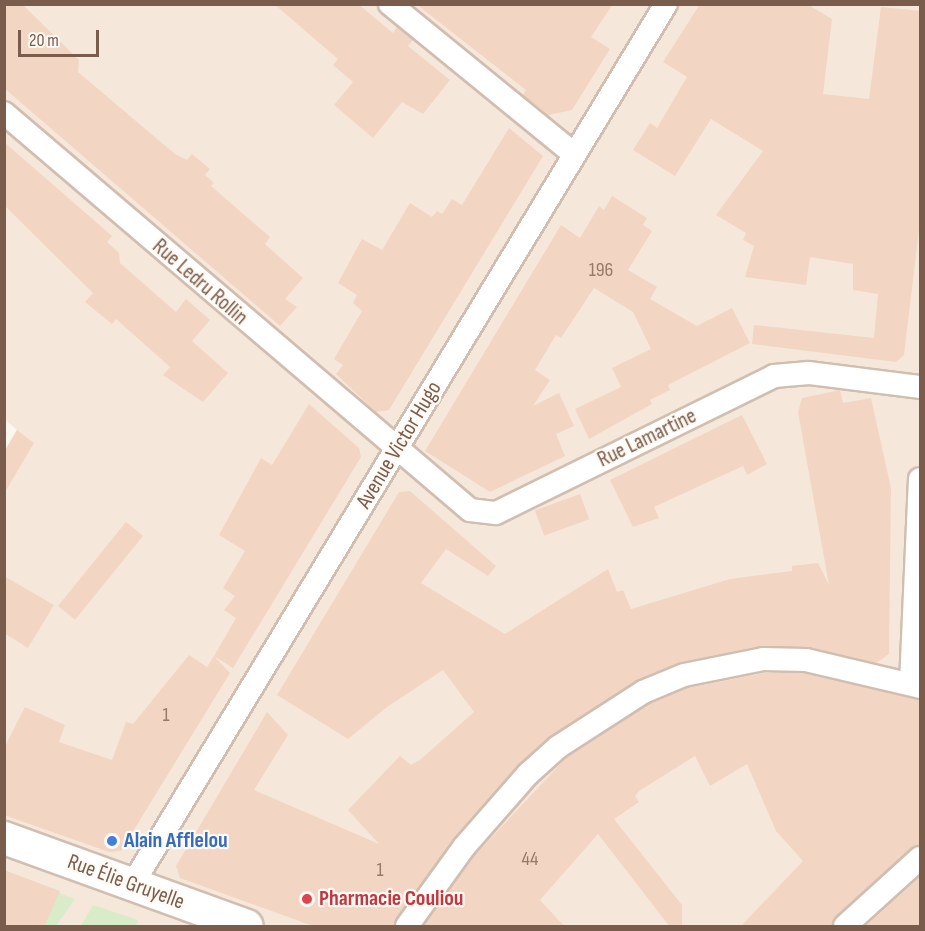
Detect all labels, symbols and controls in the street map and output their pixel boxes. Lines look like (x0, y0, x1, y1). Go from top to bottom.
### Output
scale bar (21, 18, 102, 56)
text: 20 m (29, 30, 59, 51)
street label: Rue Ledru Rollin (147, 233, 253, 331)
house number: 196 (589, 258, 613, 282)
street label: Avenue Victor Hugo (351, 377, 447, 513)
street label: Rue Lamartine (593, 403, 701, 473)
house number: 1 (163, 703, 169, 727)
place label: Alain Afflelou (124, 828, 228, 854)
marker: Alain Afflelou (105, 834, 119, 848)
house number: 44 (522, 847, 538, 871)
street label: Rue Élie Gruyelle (64, 849, 188, 915)
house number: 1 (377, 858, 383, 882)
place label: Pharmacie Couliou (319, 886, 463, 912)
marker: Pharmacie Couliou (300, 892, 314, 906)

